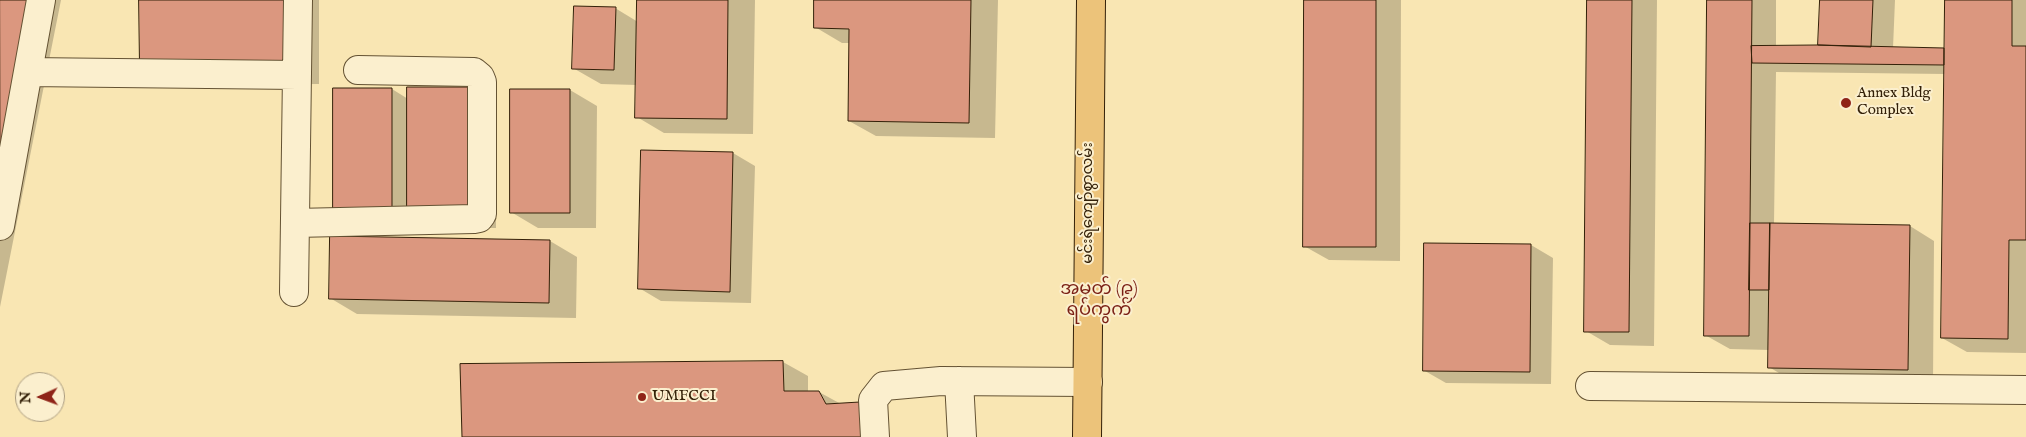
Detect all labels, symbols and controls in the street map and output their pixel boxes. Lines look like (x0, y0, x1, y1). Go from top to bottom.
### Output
place label: Annex Bldg Complex (1857, 85, 1931, 120)
marker: Annex Bldg Complex (1839, 96, 1853, 110)
street label: မင်းရဲကျော်စွာလမ်း (1080, 142, 1098, 264)
district label: အမှတ် (၉) ရပ်ကွက် (1060, 279, 1138, 322)
north arrow (15, 372, 65, 422)
place label: UMFCCI (652, 388, 716, 406)
text: N (17, 391, 35, 404)
marker: UMFCCI (636, 391, 648, 403)

